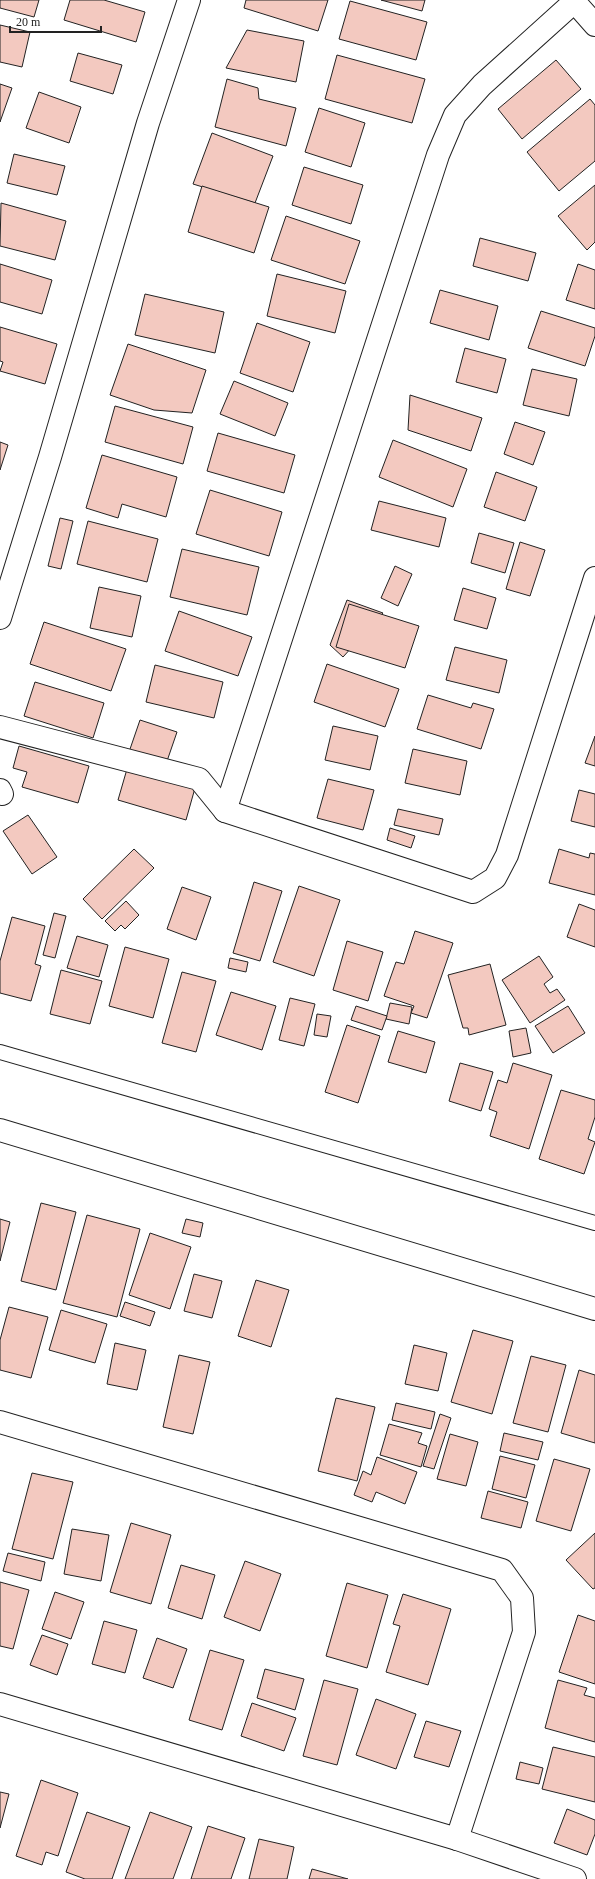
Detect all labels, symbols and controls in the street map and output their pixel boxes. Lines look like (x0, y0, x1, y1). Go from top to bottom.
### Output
scale bar (10, 8, 101, 34)
text: 20 m (16, 15, 41, 29)

